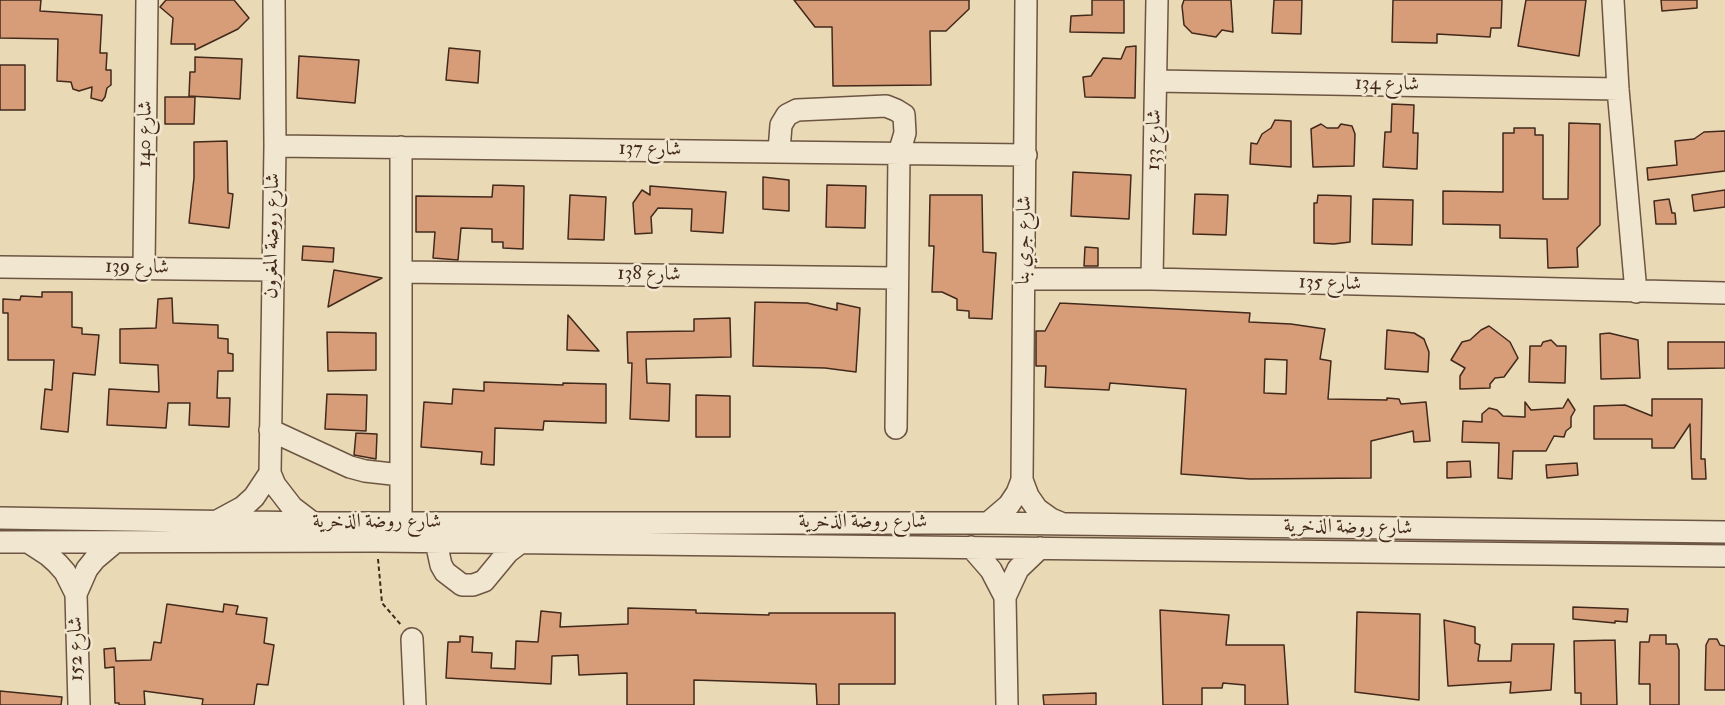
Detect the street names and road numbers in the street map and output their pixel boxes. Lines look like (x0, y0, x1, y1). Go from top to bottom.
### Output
street label: شارع 134 (1355, 72, 1419, 98)
street label: شارع 140 (133, 100, 159, 168)
street label: شارع 133 (1142, 109, 1168, 171)
street label: شارع 137 (618, 137, 682, 163)
street label: شارع روضة المغرون (260, 173, 286, 299)
street label: شارع جري بنا (1012, 195, 1038, 285)
street label: شارع 139 (105, 255, 169, 281)
street label: شارع 138 (617, 262, 681, 288)
street label: شارع 135 (1298, 271, 1362, 297)
street label: شارع روضة الذخرية (313, 511, 441, 535)
street label: شارع روضة الذخرية (799, 511, 927, 535)
street label: شارع روضة الذخرية (1283, 515, 1413, 541)
street label: شارع 152 (64, 616, 90, 682)

